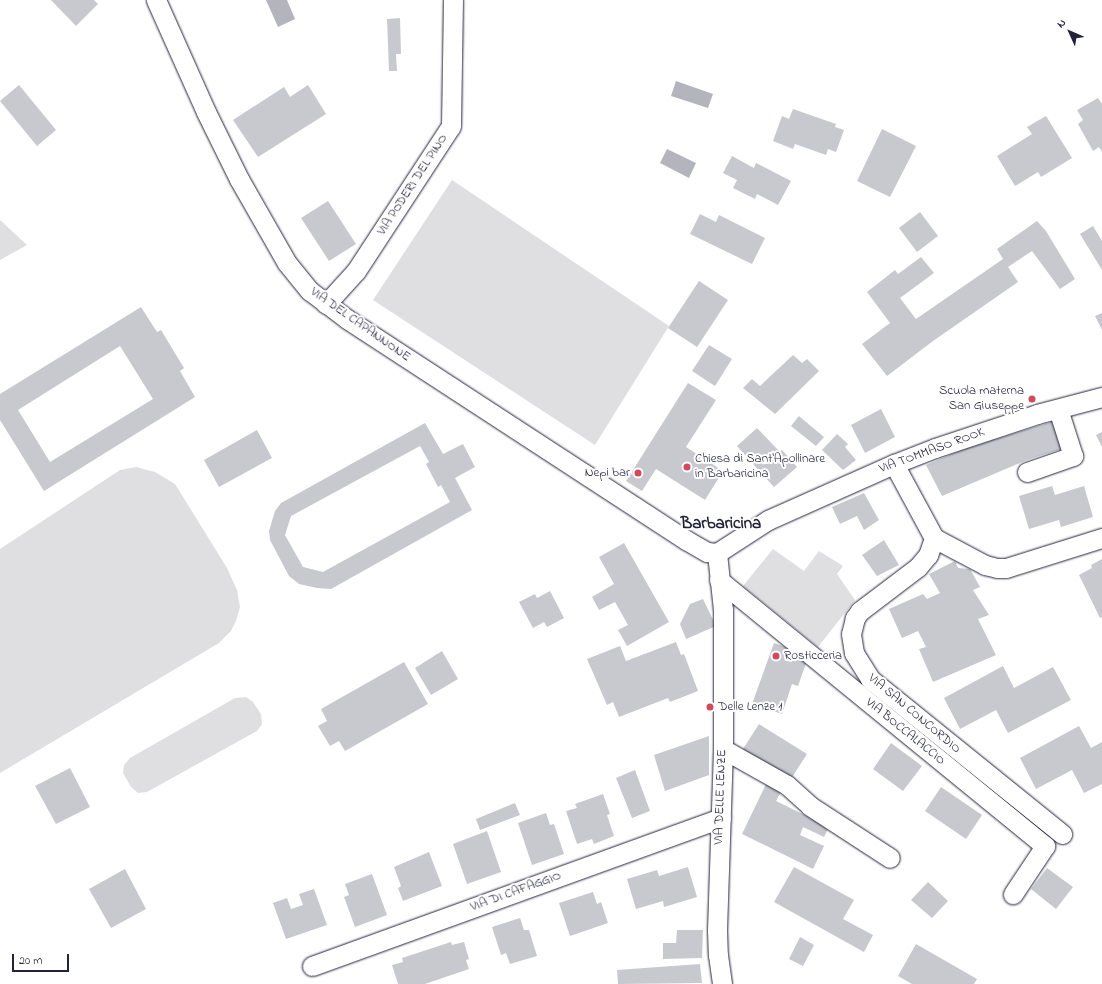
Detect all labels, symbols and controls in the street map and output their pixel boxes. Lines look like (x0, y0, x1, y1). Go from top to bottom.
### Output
north arrow (1050, 12, 1090, 52)
text: N (1053, 15, 1070, 32)
street label: VIA PODERI DEL PINO (374, 132, 452, 238)
street label: VIA DEL CAPANNONE (307, 285, 413, 365)
place label: Scuola materna San Giuseppe (939, 384, 1024, 415)
marker: Scuola materna San Giuseppe (1027, 394, 1037, 404)
street label: VIA TOMMASO ROOK (877, 425, 987, 477)
place label: Chiesa di Sant'Apollinare in Barbaricina (695, 452, 825, 483)
marker: Chiesa di Sant'Apollinare in Barbaricina (682, 462, 692, 472)
place label: Nepi bar (585, 465, 630, 481)
marker: Nepi bar (633, 468, 643, 478)
district label: Barbaricina (681, 514, 761, 534)
place label: Rosticceria (784, 648, 842, 664)
marker: Rosticceria (771, 651, 781, 661)
street label: VIA SAN CONCORDIO (865, 671, 963, 757)
street label: VIA BOCCALACCIO (862, 695, 948, 769)
place label: Delle Lenze 1 (718, 699, 783, 715)
marker: Delle Lenze 1 (705, 702, 715, 712)
street label: VIA DELLE LENZE (712, 749, 730, 845)
street label: VIA DI CAFAGGIO (469, 868, 563, 916)
scale bar (14, 946, 71, 972)
text: 20 m (19, 952, 42, 970)

